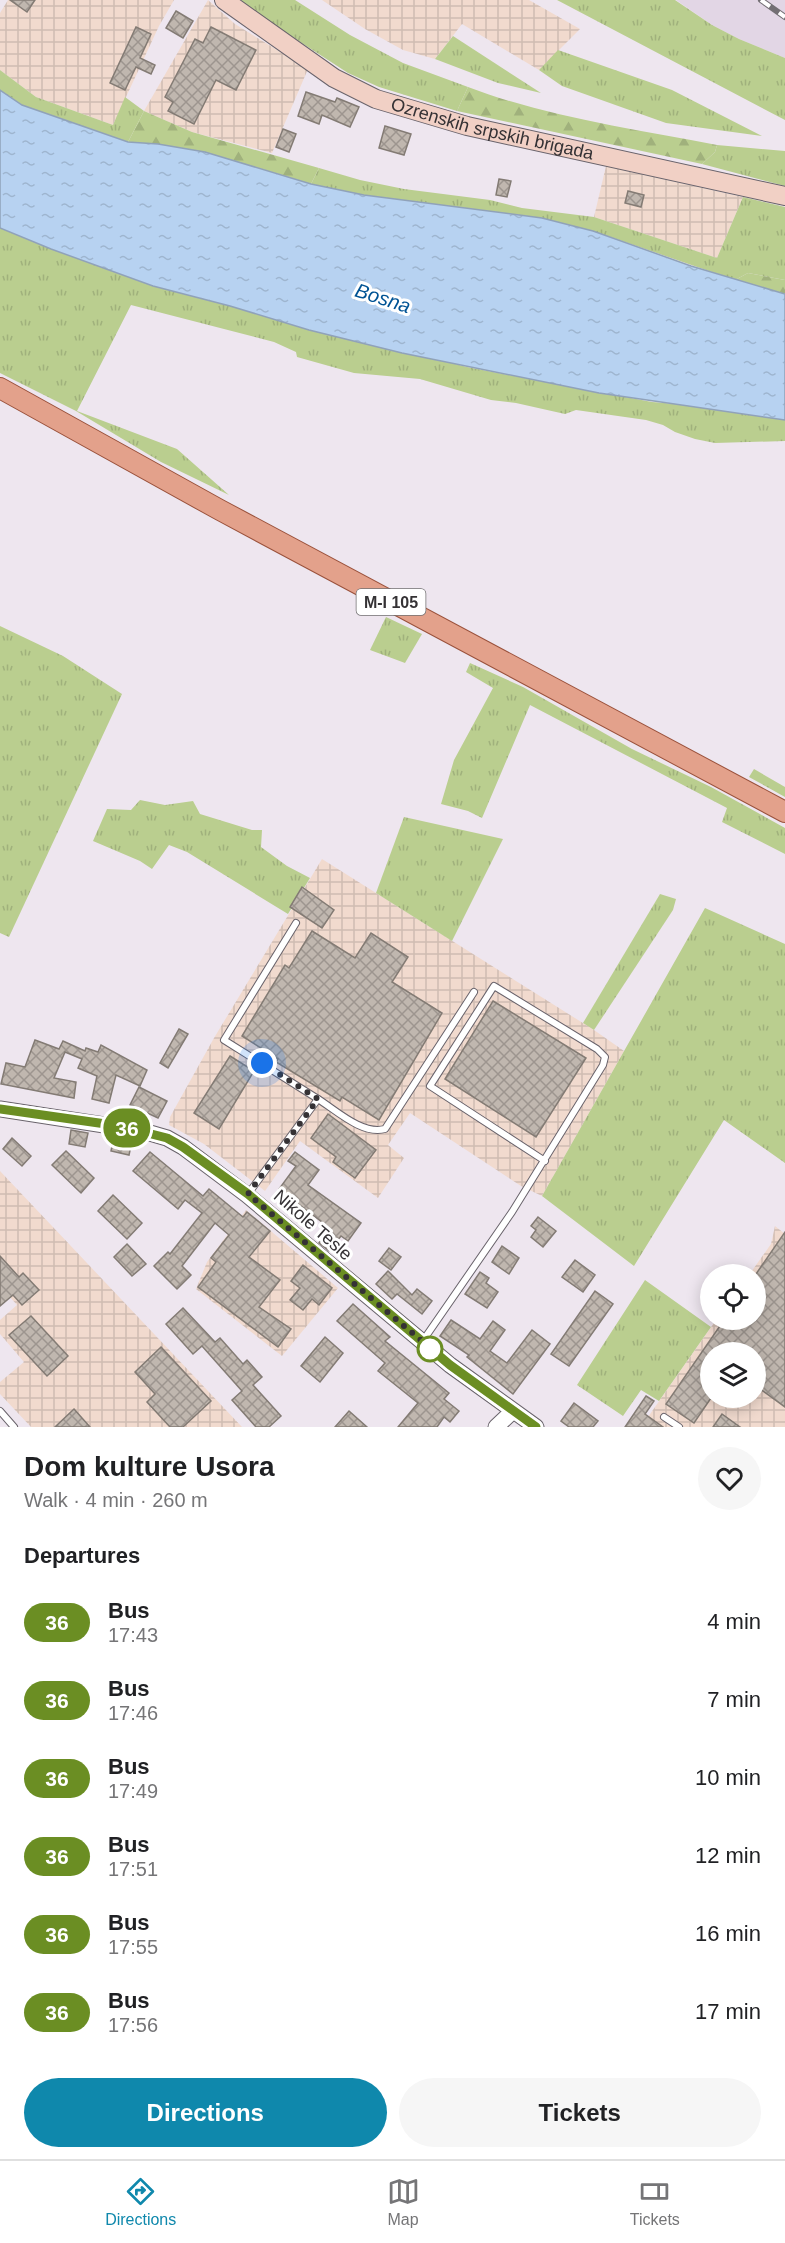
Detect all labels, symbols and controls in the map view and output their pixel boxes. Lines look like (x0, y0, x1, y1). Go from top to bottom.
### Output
street label: Ozrenskih srpskih brigada (389, 94, 596, 164)
water label: Bosna (353, 279, 413, 317)
road number: M-I 105 (356, 589, 426, 615)
your location (247, 1048, 277, 1078)
line badge: 36 (100, 1108, 154, 1148)
text: 36 (115, 1117, 139, 1140)
street label: Nikole Tesle (270, 1186, 356, 1264)
map controls (700, 1264, 766, 1408)
button: locate (700, 1264, 766, 1330)
unlabelled marker (417, 1336, 443, 1362)
button: layers (700, 1342, 766, 1408)
button: heart (698, 1447, 761, 1510)
text: Dom kulture Usora (24, 1451, 275, 1482)
text: Walk · 4 min · 260 m (24, 1489, 208, 1511)
text: Departures (24, 1543, 140, 1568)
text: Bus (108, 1598, 150, 1623)
text: 4 min (707, 1609, 761, 1634)
text: 36 (45, 1611, 69, 1634)
text: 17:43 (108, 1624, 158, 1646)
text: Bus (108, 1676, 150, 1701)
text: 7 min (707, 1687, 761, 1712)
text: 36 (45, 1689, 69, 1712)
text: 17:46 (108, 1702, 158, 1724)
text: Bus (108, 1754, 150, 1779)
text: 10 min (695, 1765, 761, 1790)
text: 36 (45, 1767, 69, 1790)
text: 17:49 (108, 1780, 158, 1802)
text: Bus (108, 1832, 150, 1857)
text: 12 min (695, 1843, 761, 1868)
text: 36 (45, 1845, 69, 1868)
text: 17:51 (108, 1858, 158, 1880)
text: Bus (108, 1910, 150, 1935)
text: 16 min (695, 1921, 761, 1946)
text: 36 (45, 1923, 69, 1946)
text: 17:55 (108, 1936, 158, 1958)
text: Bus (108, 1988, 150, 2013)
text: 17 min (695, 1999, 761, 2024)
text: 36 (45, 2001, 69, 2024)
text: 17:56 (108, 2014, 158, 2036)
button: Directions (24, 2078, 387, 2147)
button: Tickets (399, 2078, 761, 2147)
tab: Directions (105, 2175, 176, 2229)
tab: Map (387, 2175, 420, 2229)
tab: Tickets (630, 2175, 680, 2229)

